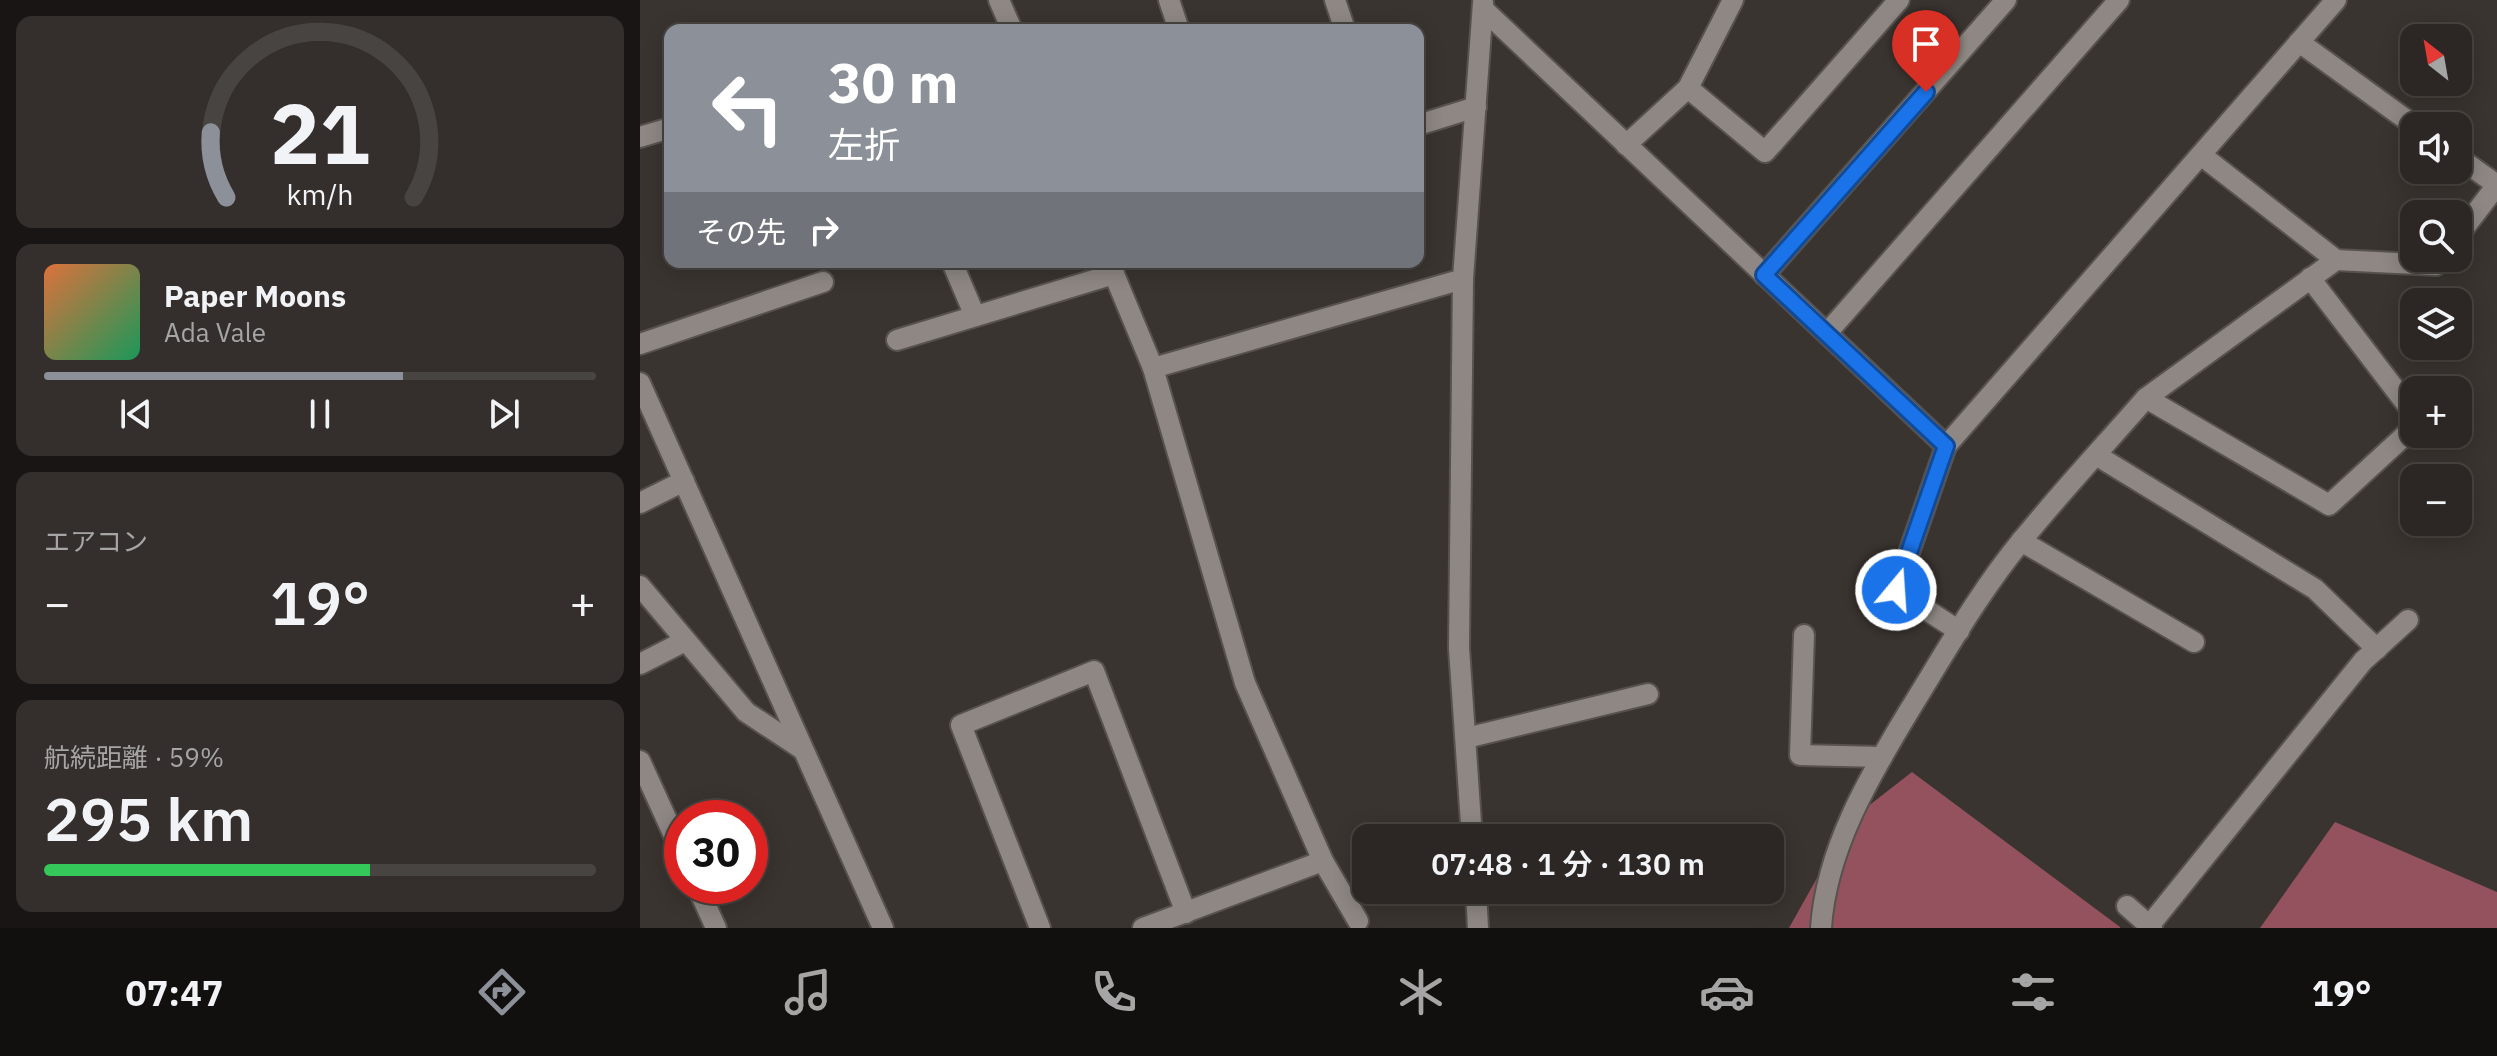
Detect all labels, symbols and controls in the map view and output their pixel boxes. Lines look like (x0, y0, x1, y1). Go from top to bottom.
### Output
pin (1892, 10, 1960, 92)
icon: arrive (1904, 22, 1948, 66)
north arrow (2400, 24, 2472, 96)
map controls (2400, 24, 2472, 536)
text: 30 m (828, 46, 958, 118)
icon: left (696, 56, 800, 160)
text: 21 (270, 79, 370, 187)
button: sound (2400, 112, 2472, 184)
text: 左折 (828, 121, 900, 168)
text: km/h (286, 176, 354, 213)
button: search (2400, 200, 2472, 272)
icon: right (802, 208, 846, 252)
text: その先 (696, 212, 786, 251)
text: Paper Moons (164, 276, 346, 315)
button: layers (2400, 288, 2472, 360)
text: Ada Vale (164, 315, 266, 349)
button: + (2400, 376, 2472, 448)
icon: previous (114, 392, 158, 436)
icon: pause (298, 392, 342, 436)
icon: next (482, 392, 526, 436)
button: − (2400, 464, 2472, 536)
text: エアコン (44, 524, 148, 558)
position arrow (1854, 548, 1938, 632)
text: 19° (270, 563, 370, 642)
text: − (44, 574, 70, 631)
text: + (570, 574, 596, 631)
text: 航続距離 · 59% (44, 740, 224, 774)
text: 295 km (44, 779, 253, 858)
speed limit sign: 30 (664, 800, 768, 904)
text: 07:48 · 1 分 · 130 m (1431, 844, 1705, 883)
icon: directions (474, 964, 530, 1020)
icon: music (780, 964, 836, 1020)
icon: phone (1086, 964, 1142, 1020)
icon: climate (1393, 964, 1449, 1020)
icon: car (1699, 964, 1755, 1020)
icon: filters (2005, 964, 2061, 1020)
text: 07:47 (125, 969, 223, 1016)
text: 19° (2312, 969, 2372, 1016)

